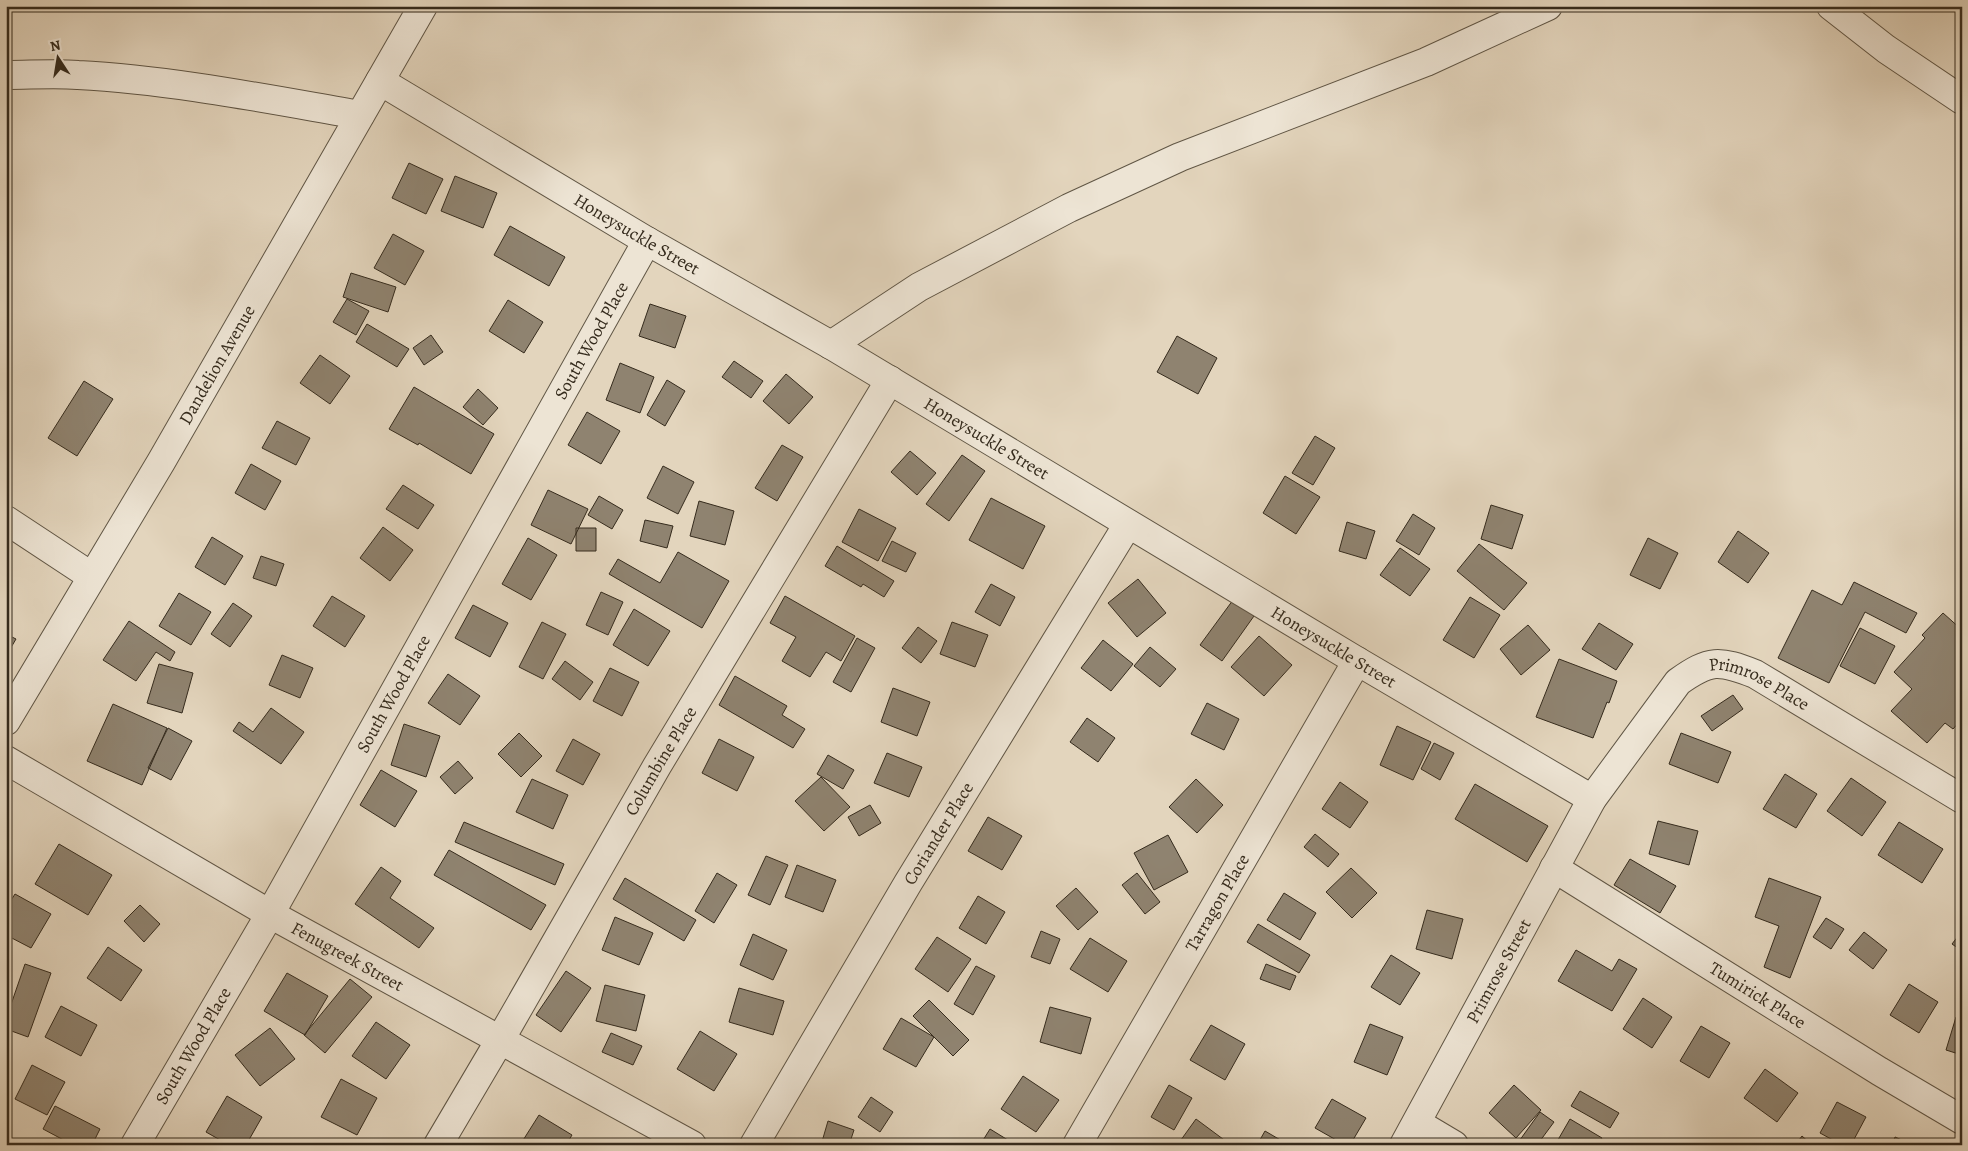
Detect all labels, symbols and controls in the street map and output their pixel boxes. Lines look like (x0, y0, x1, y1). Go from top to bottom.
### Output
north arrow (32, 32, 82, 82)
text: N (48, 35, 62, 56)
street label: Honeysuckle Street (569, 188, 704, 280)
street label: South Wood Place (549, 277, 634, 404)
street label: Dandelion Avenue (173, 301, 261, 429)
street label: Honeysuckle Street (919, 392, 1054, 485)
street label: Honeysuckle Street (1267, 600, 1401, 694)
street label: South Wood Place (351, 630, 436, 757)
street label: Primrose Place (1707, 652, 1814, 716)
street label: Columbine Place (619, 702, 702, 820)
street label: Coriander Place (898, 778, 979, 889)
street label: Tarragon Place (1180, 849, 1255, 956)
street label: Primrose Street (1460, 914, 1537, 1028)
street label: Fenugreek Street (287, 916, 408, 997)
street label: Tumirick Place (1705, 956, 1810, 1034)
street label: South Wood Place (149, 983, 237, 1109)

